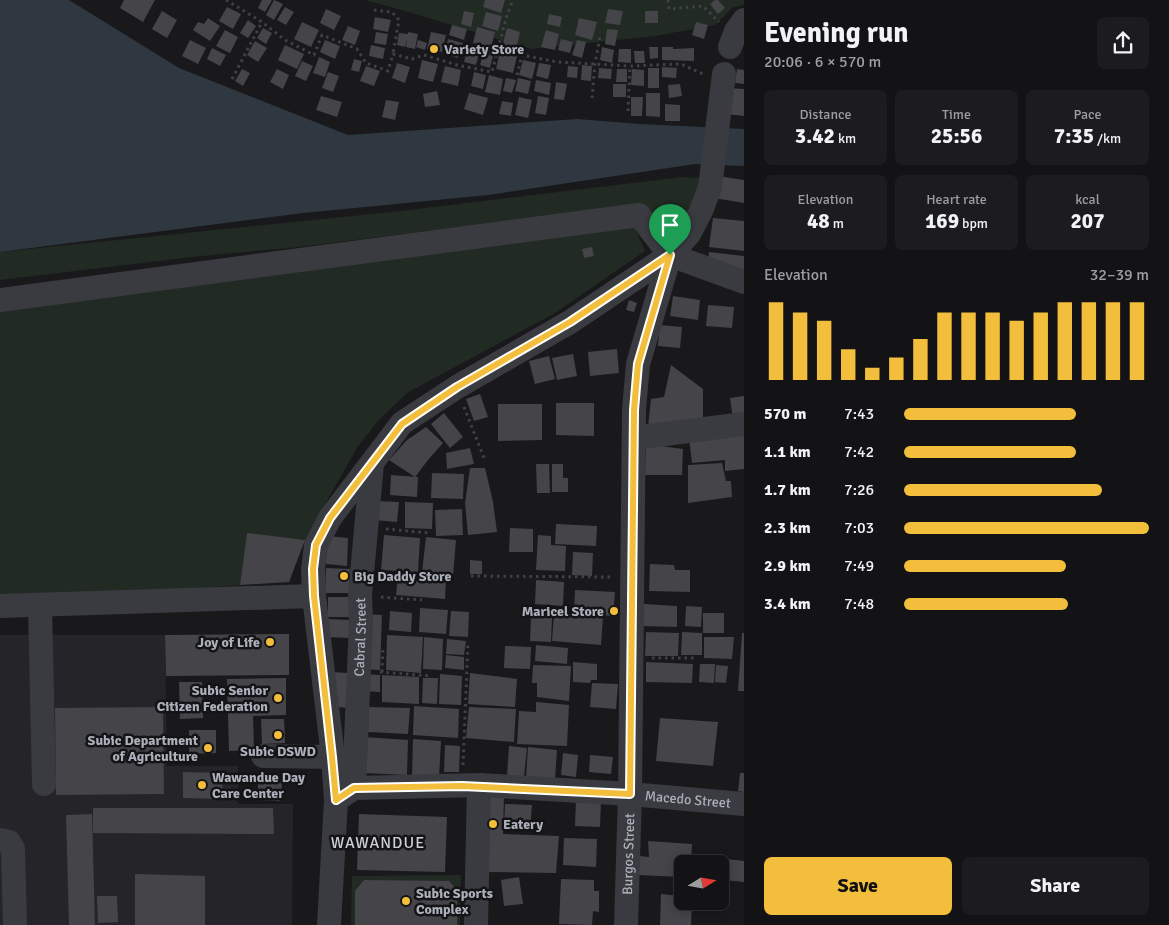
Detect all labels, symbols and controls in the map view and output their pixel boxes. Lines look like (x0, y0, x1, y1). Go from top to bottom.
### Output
text: Evening run (764, 16, 909, 50)
button: share (1097, 17, 1149, 69)
place label: Variety Store (444, 41, 524, 58)
marker: Variety Store (428, 43, 440, 55)
text: 20:06 · 6 × 570 m (764, 52, 881, 72)
text: Distance (799, 106, 852, 123)
text: Time (942, 106, 971, 123)
text: Pace (1073, 106, 1102, 123)
text: 3.42 (795, 123, 835, 149)
text: 25:56 (931, 123, 982, 149)
text: 7:35 (1054, 123, 1094, 149)
text: km (835, 130, 856, 147)
text: /km (1094, 130, 1121, 147)
text: Elevation (798, 191, 853, 208)
text: Heart rate (926, 191, 987, 208)
text: kcal (1075, 191, 1100, 208)
pin (649, 204, 691, 255)
text: 48 (807, 208, 830, 234)
text: 169 (925, 208, 959, 234)
text: 207 (1070, 208, 1105, 234)
icon: arrive (656, 211, 684, 239)
text: m (830, 215, 844, 232)
text: bpm (959, 215, 988, 232)
text: Elevation (764, 265, 828, 285)
text: 32–39 m (1090, 265, 1149, 285)
text: 570 m (764, 404, 806, 424)
text: 7:43 (844, 404, 874, 424)
text: 1.1 km (764, 442, 811, 462)
text: 7:42 (844, 442, 874, 462)
text: 1.7 km (764, 480, 811, 500)
text: 7:26 (844, 480, 874, 500)
text: 2.3 km (764, 518, 811, 538)
text: 7:03 (844, 518, 874, 538)
text: 2.9 km (764, 556, 811, 576)
text: 7:49 (844, 556, 874, 576)
place label: Big Daddy Store (354, 568, 451, 585)
marker: Big Daddy Store (338, 570, 350, 582)
text: 3.4 km (764, 594, 811, 614)
text: 7:48 (844, 594, 874, 614)
street label: Cabral Street (350, 597, 370, 677)
place label: Maricel Store (522, 603, 604, 620)
marker: Maricel Store (608, 605, 620, 617)
place label: Joy of Life (198, 634, 260, 651)
marker: Joy of Life (264, 636, 276, 648)
place label: Subic Senior Citizen Federation (157, 682, 268, 715)
marker: Subic Senior Citizen Federation (272, 692, 284, 704)
marker: Subic DSWD (272, 729, 284, 741)
place label: Subic Department of Agriculture (88, 732, 199, 765)
marker: Subic Department of Agriculture (202, 742, 214, 754)
place label: Subic DSWD (240, 743, 316, 760)
place label: Wawandue Day Care Center (212, 769, 305, 802)
marker: Wawandue Day Care Center (196, 779, 208, 791)
street label: Macedo Street (644, 787, 732, 811)
street label: Burgos Street (618, 813, 638, 895)
place label: Eatery (503, 816, 543, 833)
marker: Eatery (487, 818, 499, 830)
district label: WAWANDUE (331, 833, 425, 853)
north arrow (674, 855, 729, 910)
map controls (674, 855, 729, 910)
button: Save (764, 857, 952, 915)
button: Share (962, 857, 1149, 915)
place label: Subic Sports Complex (416, 885, 493, 918)
marker: Subic Sports Complex (400, 895, 412, 907)

